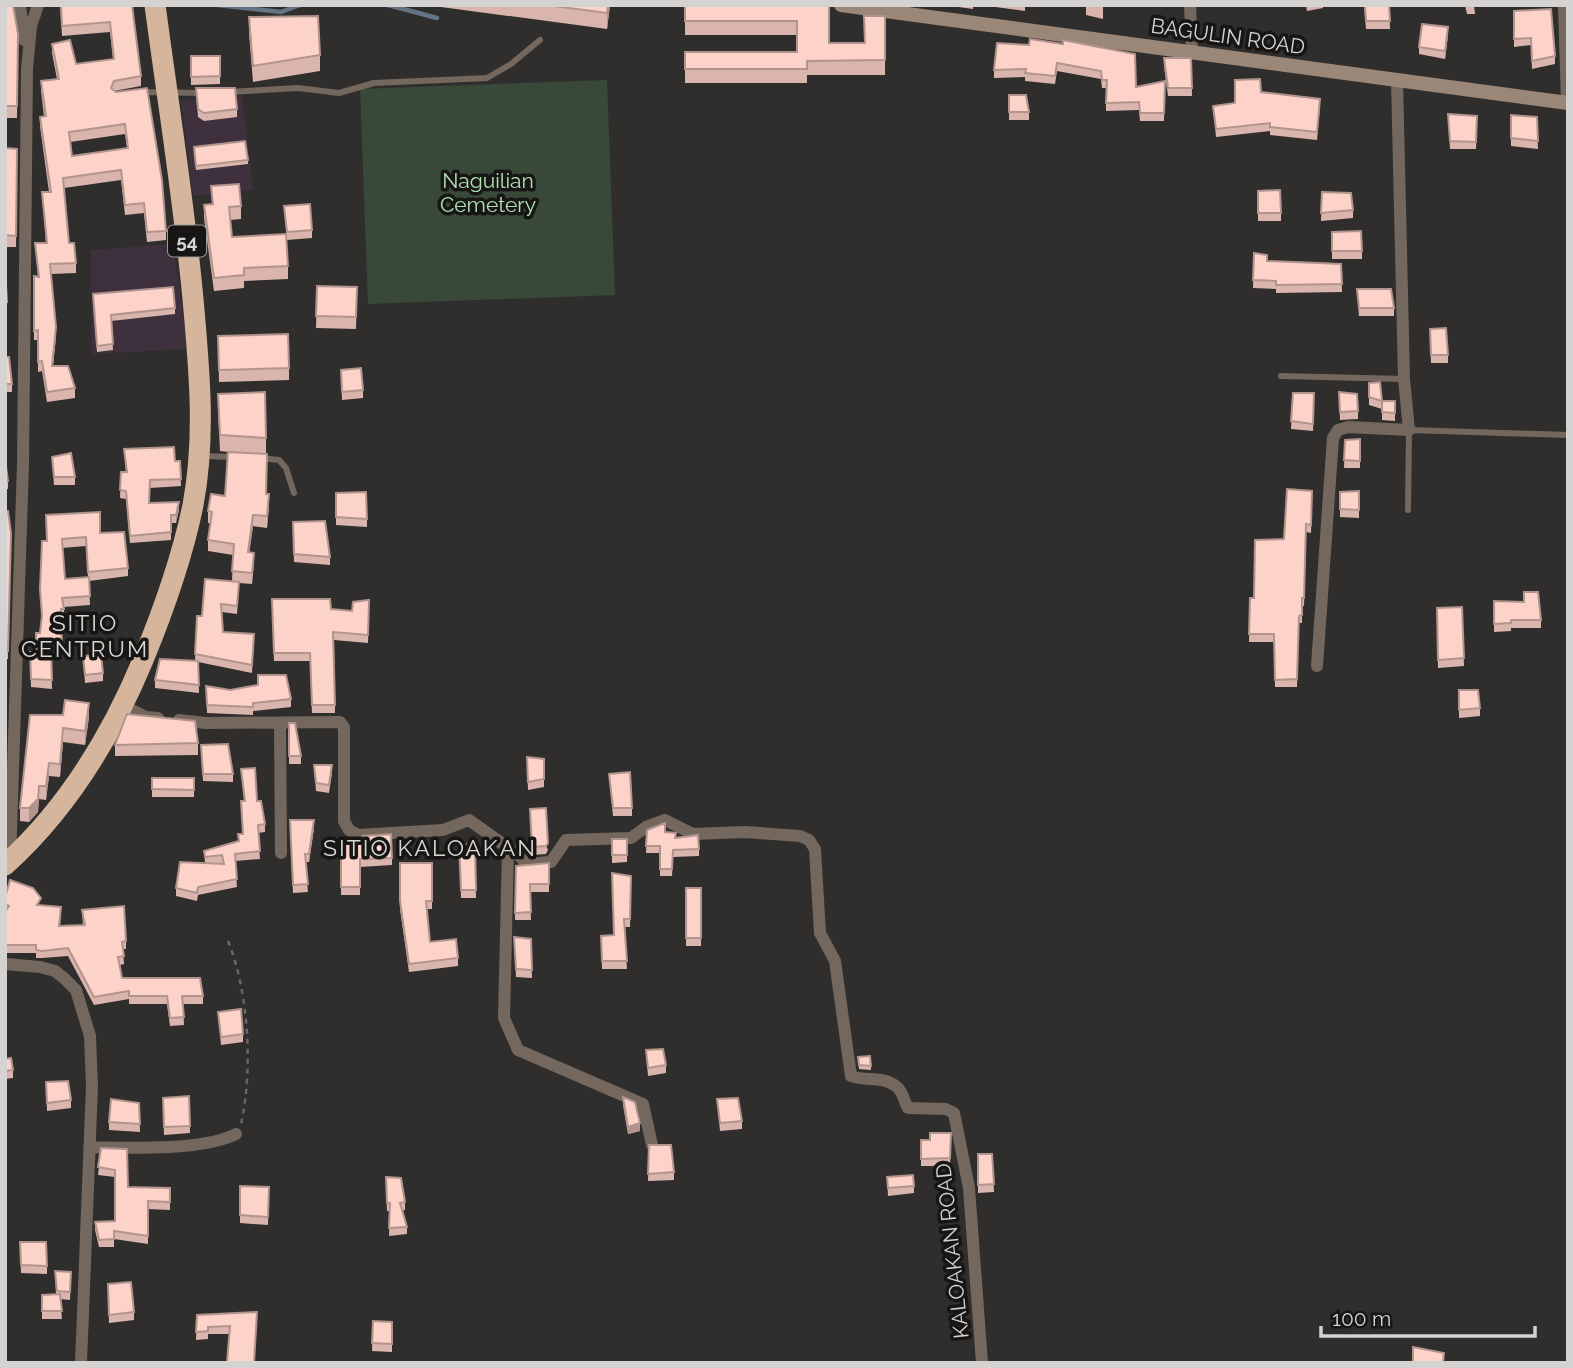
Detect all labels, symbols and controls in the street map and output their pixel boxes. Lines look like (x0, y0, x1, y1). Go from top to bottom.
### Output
street label: BAGULIN ROAD (1149, 13, 1307, 59)
park label: Naguilian Cemetery (440, 168, 536, 217)
road number: 54 (168, 226, 206, 256)
district label: SITIO CENTRUM (21, 609, 149, 662)
district label: SITIO KALOAKAN (323, 834, 537, 861)
street label: KALOAKAN ROAD (930, 1162, 974, 1340)
scale bar (1321, 1294, 1534, 1338)
text: 100 m (1332, 1306, 1391, 1331)

